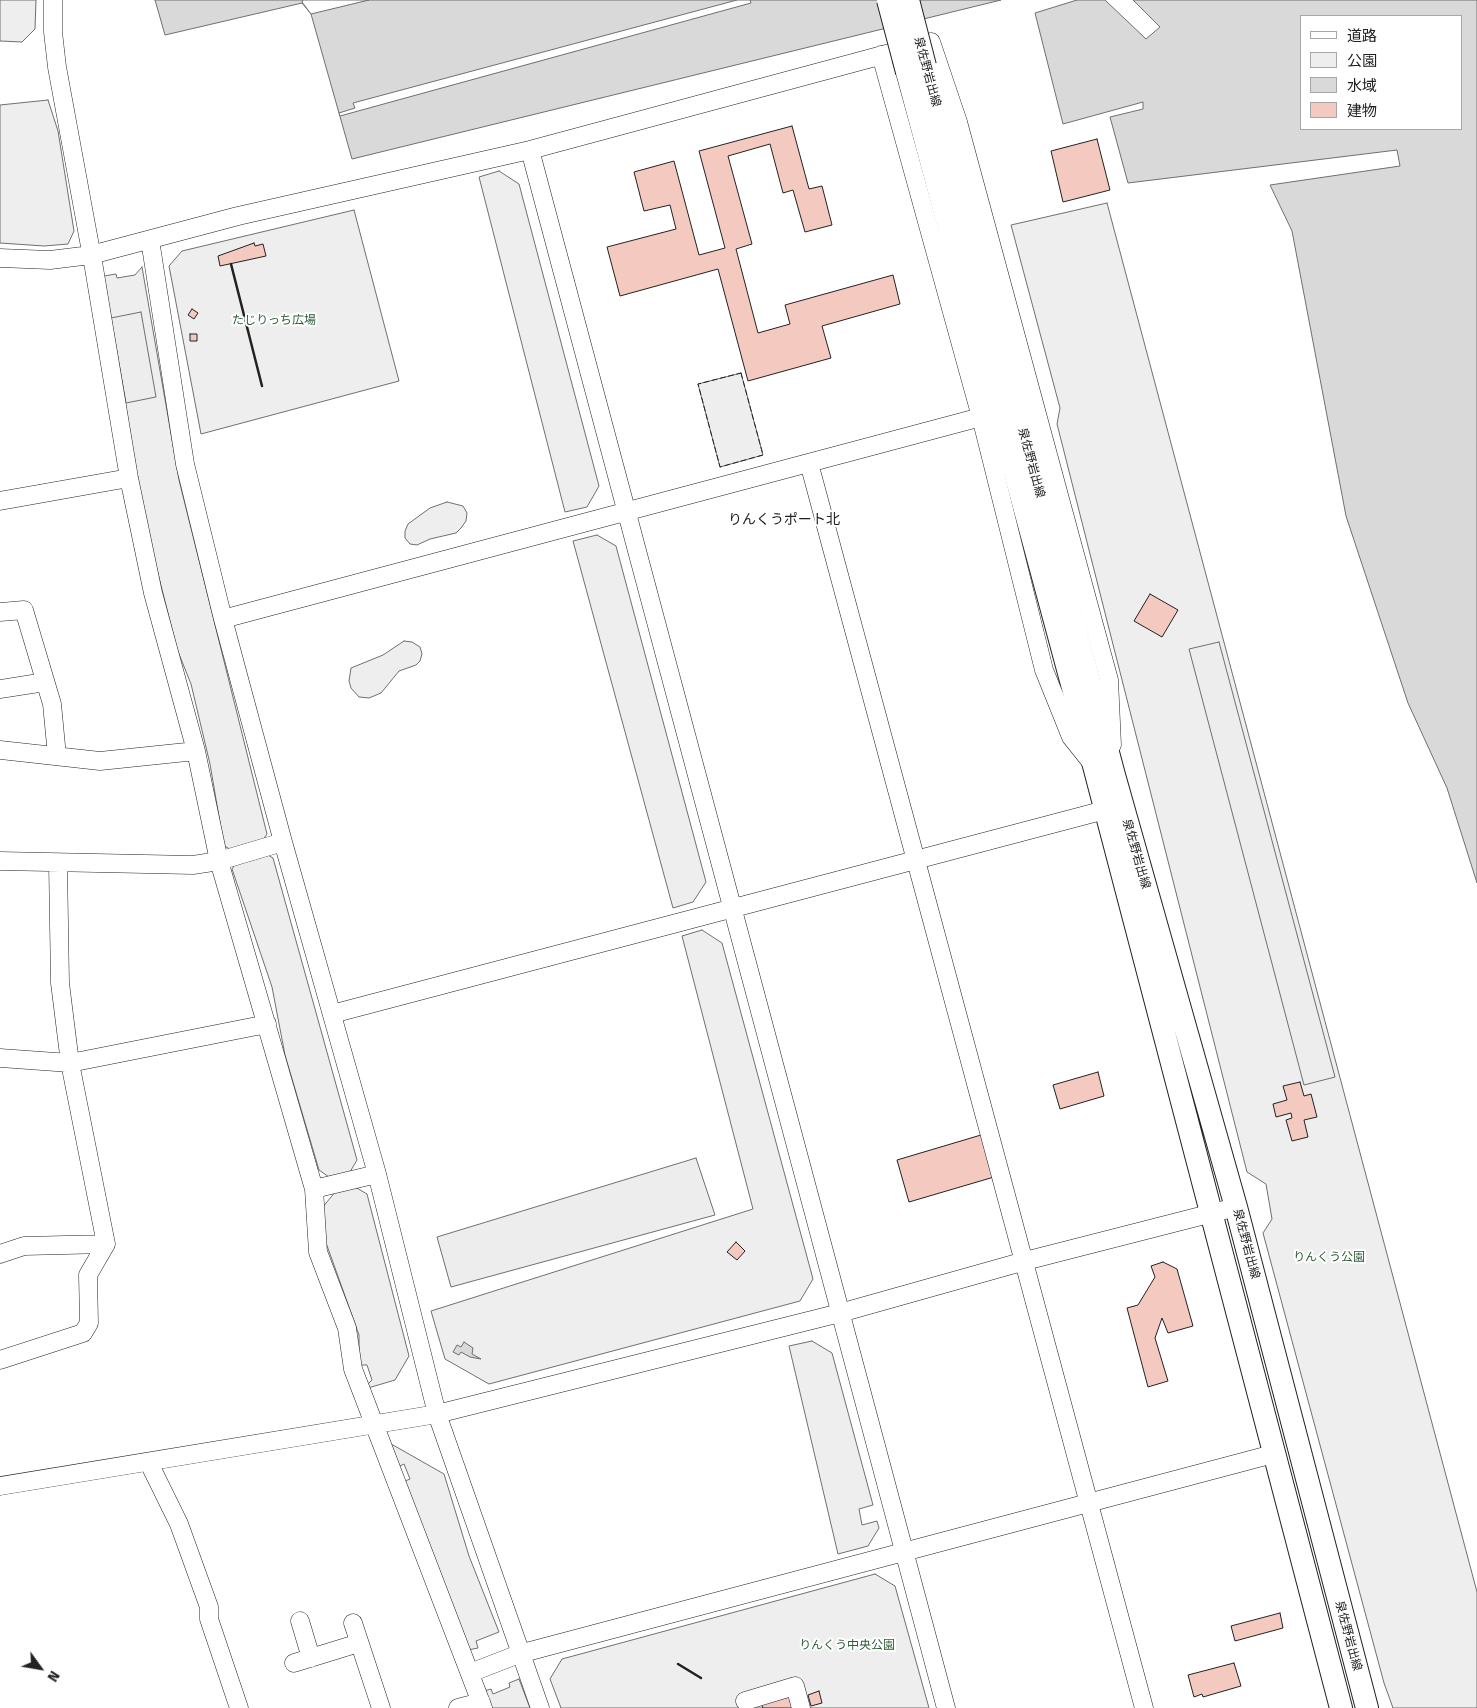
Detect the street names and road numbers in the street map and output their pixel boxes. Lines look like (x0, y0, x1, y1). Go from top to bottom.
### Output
street label: 泉佐野岩出線 (911, 35, 943, 109)
street label: 泉佐野岩出線 (1015, 426, 1047, 500)
street label: 泉佐野岩出線 (1119, 817, 1153, 891)
street label: 泉佐野岩出線 (1230, 1207, 1262, 1281)
street label: 泉佐野岩出線 (1332, 1599, 1364, 1673)

